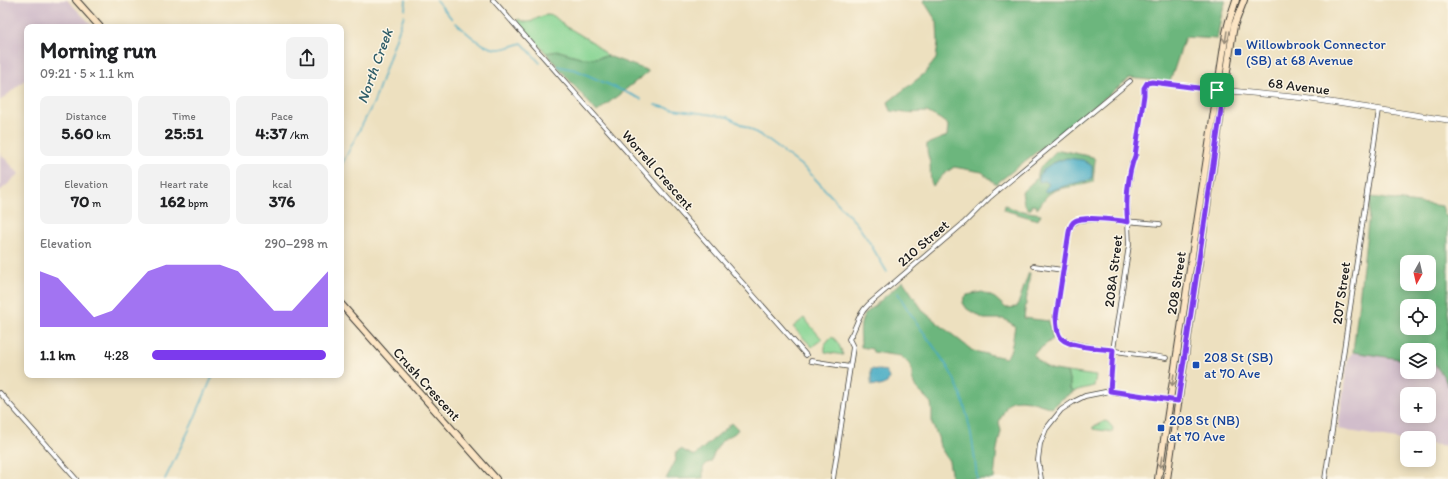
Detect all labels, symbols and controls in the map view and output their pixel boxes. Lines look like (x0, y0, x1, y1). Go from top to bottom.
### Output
water label: North Creek (353, 25, 397, 106)
one-way arrow (1222, 31, 1230, 44)
place label: Willowbrook Connector (SB) at 68 Avenue (1246, 36, 1387, 69)
text: Morning run (40, 37, 156, 64)
button: share (286, 37, 328, 79)
marker: Willowbrook Connector (SB) at 68 Avenue (1233, 47, 1243, 57)
text: 09:21 · 5 × 1.1 km (40, 66, 134, 81)
pin (1200, 73, 1234, 107)
street label: 68 Avenue (1267, 74, 1331, 99)
icon: arrive (1206, 79, 1228, 101)
text: Distance (65, 110, 107, 123)
text: Time (172, 110, 196, 123)
text: Pace (271, 110, 293, 123)
text: 5.60 (61, 123, 94, 143)
text: 25:51 (165, 123, 203, 143)
text: 4:37 (255, 123, 287, 143)
street label: Worrell Crescent (618, 127, 697, 214)
text: km (94, 129, 111, 142)
text: /km (287, 129, 309, 142)
text: Elevation (64, 178, 108, 191)
text: Heart rate (160, 178, 208, 191)
text: kcal (272, 178, 292, 191)
text: 70 (71, 191, 90, 211)
text: 162 (160, 191, 185, 211)
text: 376 (269, 191, 295, 211)
text: m (90, 197, 101, 210)
text: bpm (185, 197, 208, 210)
street label: 210 Street (894, 216, 953, 270)
street label: 208A Street (1101, 234, 1126, 308)
text: Elevation (40, 236, 92, 251)
text: 290–298 m (264, 236, 328, 251)
street label: 208 Street (1163, 250, 1190, 316)
north arrow (1400, 255, 1436, 291)
map controls (1400, 255, 1436, 467)
street label: 207 Street (1329, 261, 1354, 325)
button: locate (1400, 299, 1436, 335)
button: layers (1400, 343, 1436, 379)
street label: Crush Crescent (389, 344, 464, 425)
text: 1.1 km (40, 348, 75, 363)
text: 4:28 (104, 348, 129, 363)
place label: 208 St (SB) at 70 Ave (1204, 349, 1273, 382)
marker: 208 St (SB) at 70 Ave (1191, 360, 1201, 370)
one-way arrow (1169, 373, 1177, 386)
button: + (1400, 387, 1436, 423)
place label: 208 St (NB) at 70 Ave (1169, 412, 1240, 445)
marker: 208 St (NB) at 70 Ave (1156, 423, 1166, 433)
button: − (1400, 431, 1436, 467)
one-way arrow (1157, 455, 1165, 468)

